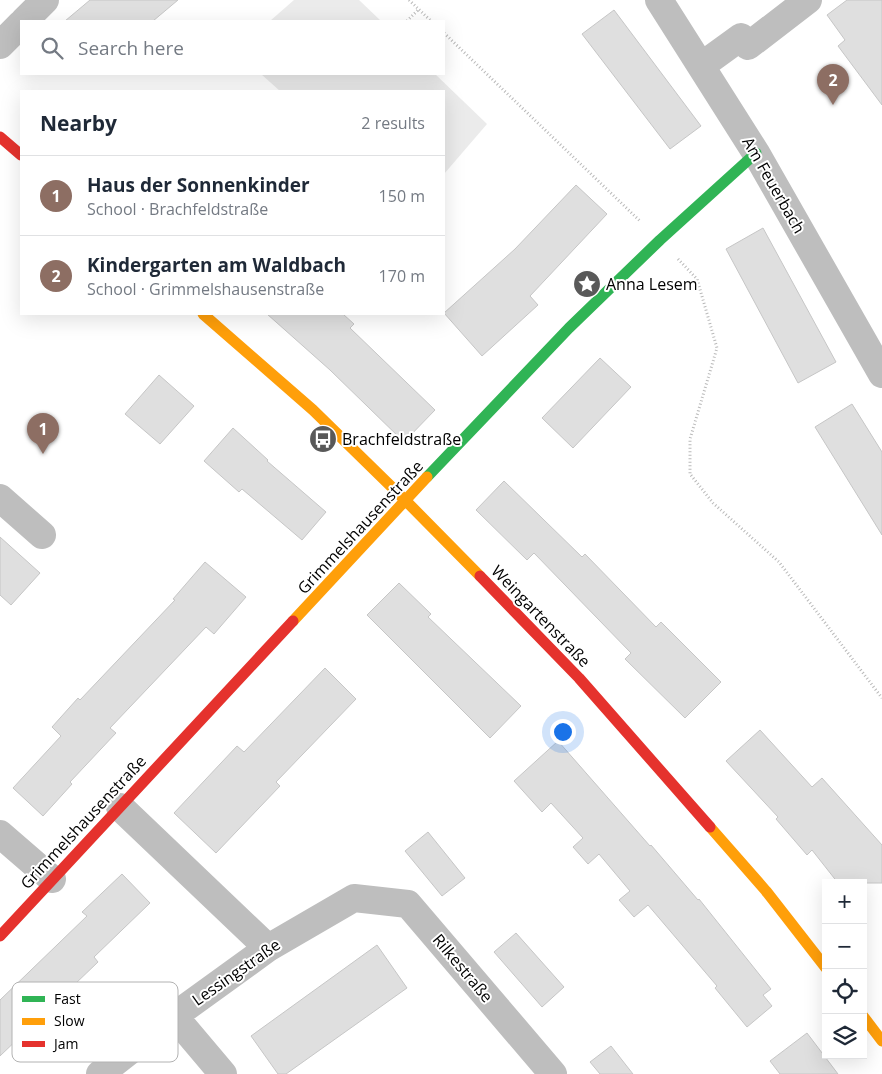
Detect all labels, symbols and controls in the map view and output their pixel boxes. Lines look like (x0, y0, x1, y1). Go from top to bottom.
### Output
search box (20, 20, 445, 75)
icon: search (38, 34, 66, 62)
text: Search here (78, 35, 184, 61)
pin: 2 (817, 64, 849, 105)
text: Nearby (40, 109, 117, 137)
text: 2 results (361, 112, 425, 134)
street label: Am Feuerbach (738, 133, 810, 237)
text: Haus der Sonnenkinder (87, 172, 310, 198)
text: 1 (51, 185, 61, 207)
text: 150 m (379, 185, 425, 207)
text: School · Brachfeldstraße (87, 198, 268, 220)
text: Kindergarten am Waldbach (87, 252, 346, 278)
text: 2 (51, 265, 61, 287)
text: 170 m (379, 265, 425, 287)
place icon: Anna Lesem (572, 269, 602, 299)
place label: Anna Lesem (606, 273, 698, 295)
text: School · Grimmelshausenstraße (87, 278, 324, 300)
pin: 1 (27, 413, 59, 454)
bus stop icon: Brachfeldstraße (308, 424, 338, 454)
place label: Brachfeldstraße (342, 428, 461, 450)
street label: Grimmelshausenstraße (292, 455, 428, 599)
street label: Weingartenstraße (487, 560, 595, 672)
your location (550, 719, 576, 745)
street label: Grimmelshausenstraße (15, 750, 151, 894)
map controls (822, 879, 867, 1059)
button: + (822, 879, 867, 924)
button: − (822, 924, 867, 969)
street label: Rilkestraße (428, 929, 498, 1007)
street label: Lessingstraße (188, 933, 284, 1011)
button: locate (822, 969, 867, 1014)
legend (12, 982, 178, 1062)
text: Fast (54, 989, 81, 1008)
text: Slow (54, 1011, 85, 1030)
button: layers (822, 1014, 867, 1059)
text: Jam (52, 1034, 79, 1053)

